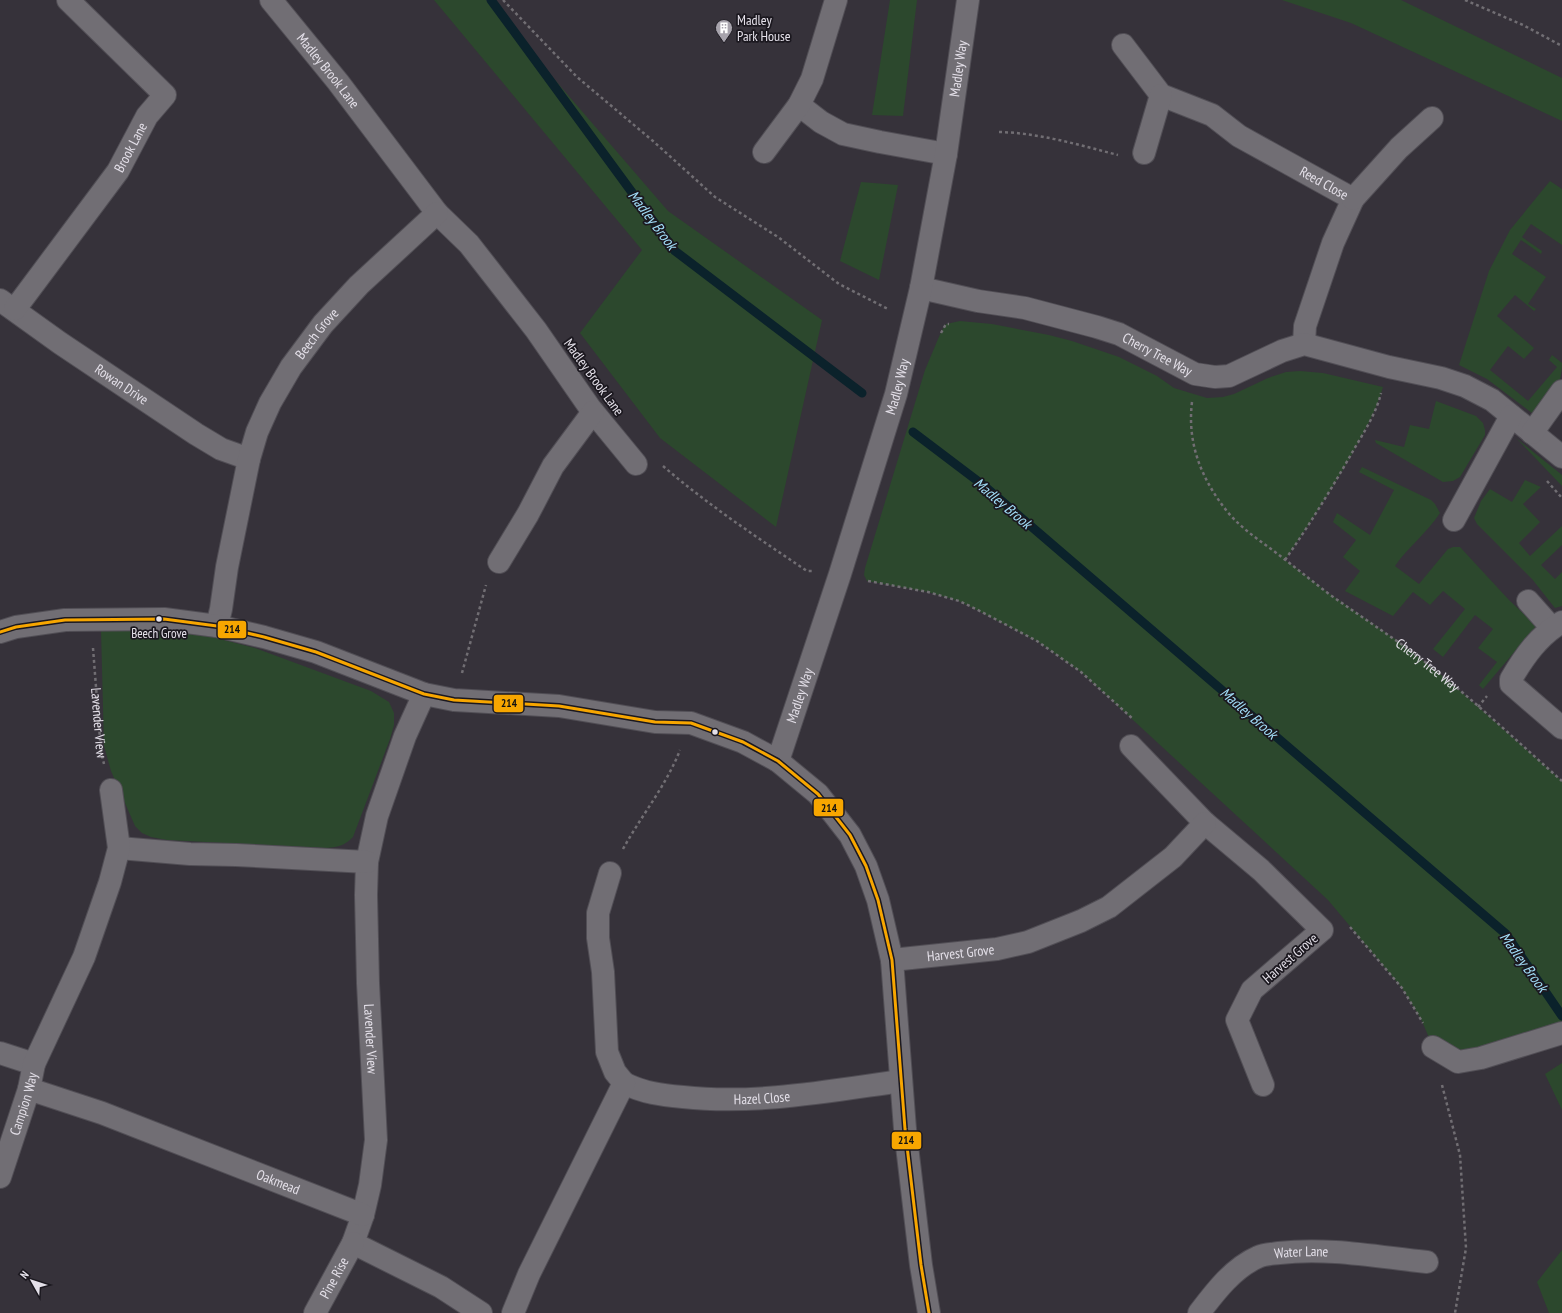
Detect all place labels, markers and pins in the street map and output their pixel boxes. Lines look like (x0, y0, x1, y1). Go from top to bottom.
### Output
place label: Madley Park House (737, 11, 791, 45)
building icon: Madley Park House (714, 18, 734, 43)
marker: Beech Grove (154, 614, 164, 624)
place label: Beech Grove (131, 625, 187, 642)
unlabelled marker (710, 727, 720, 737)

